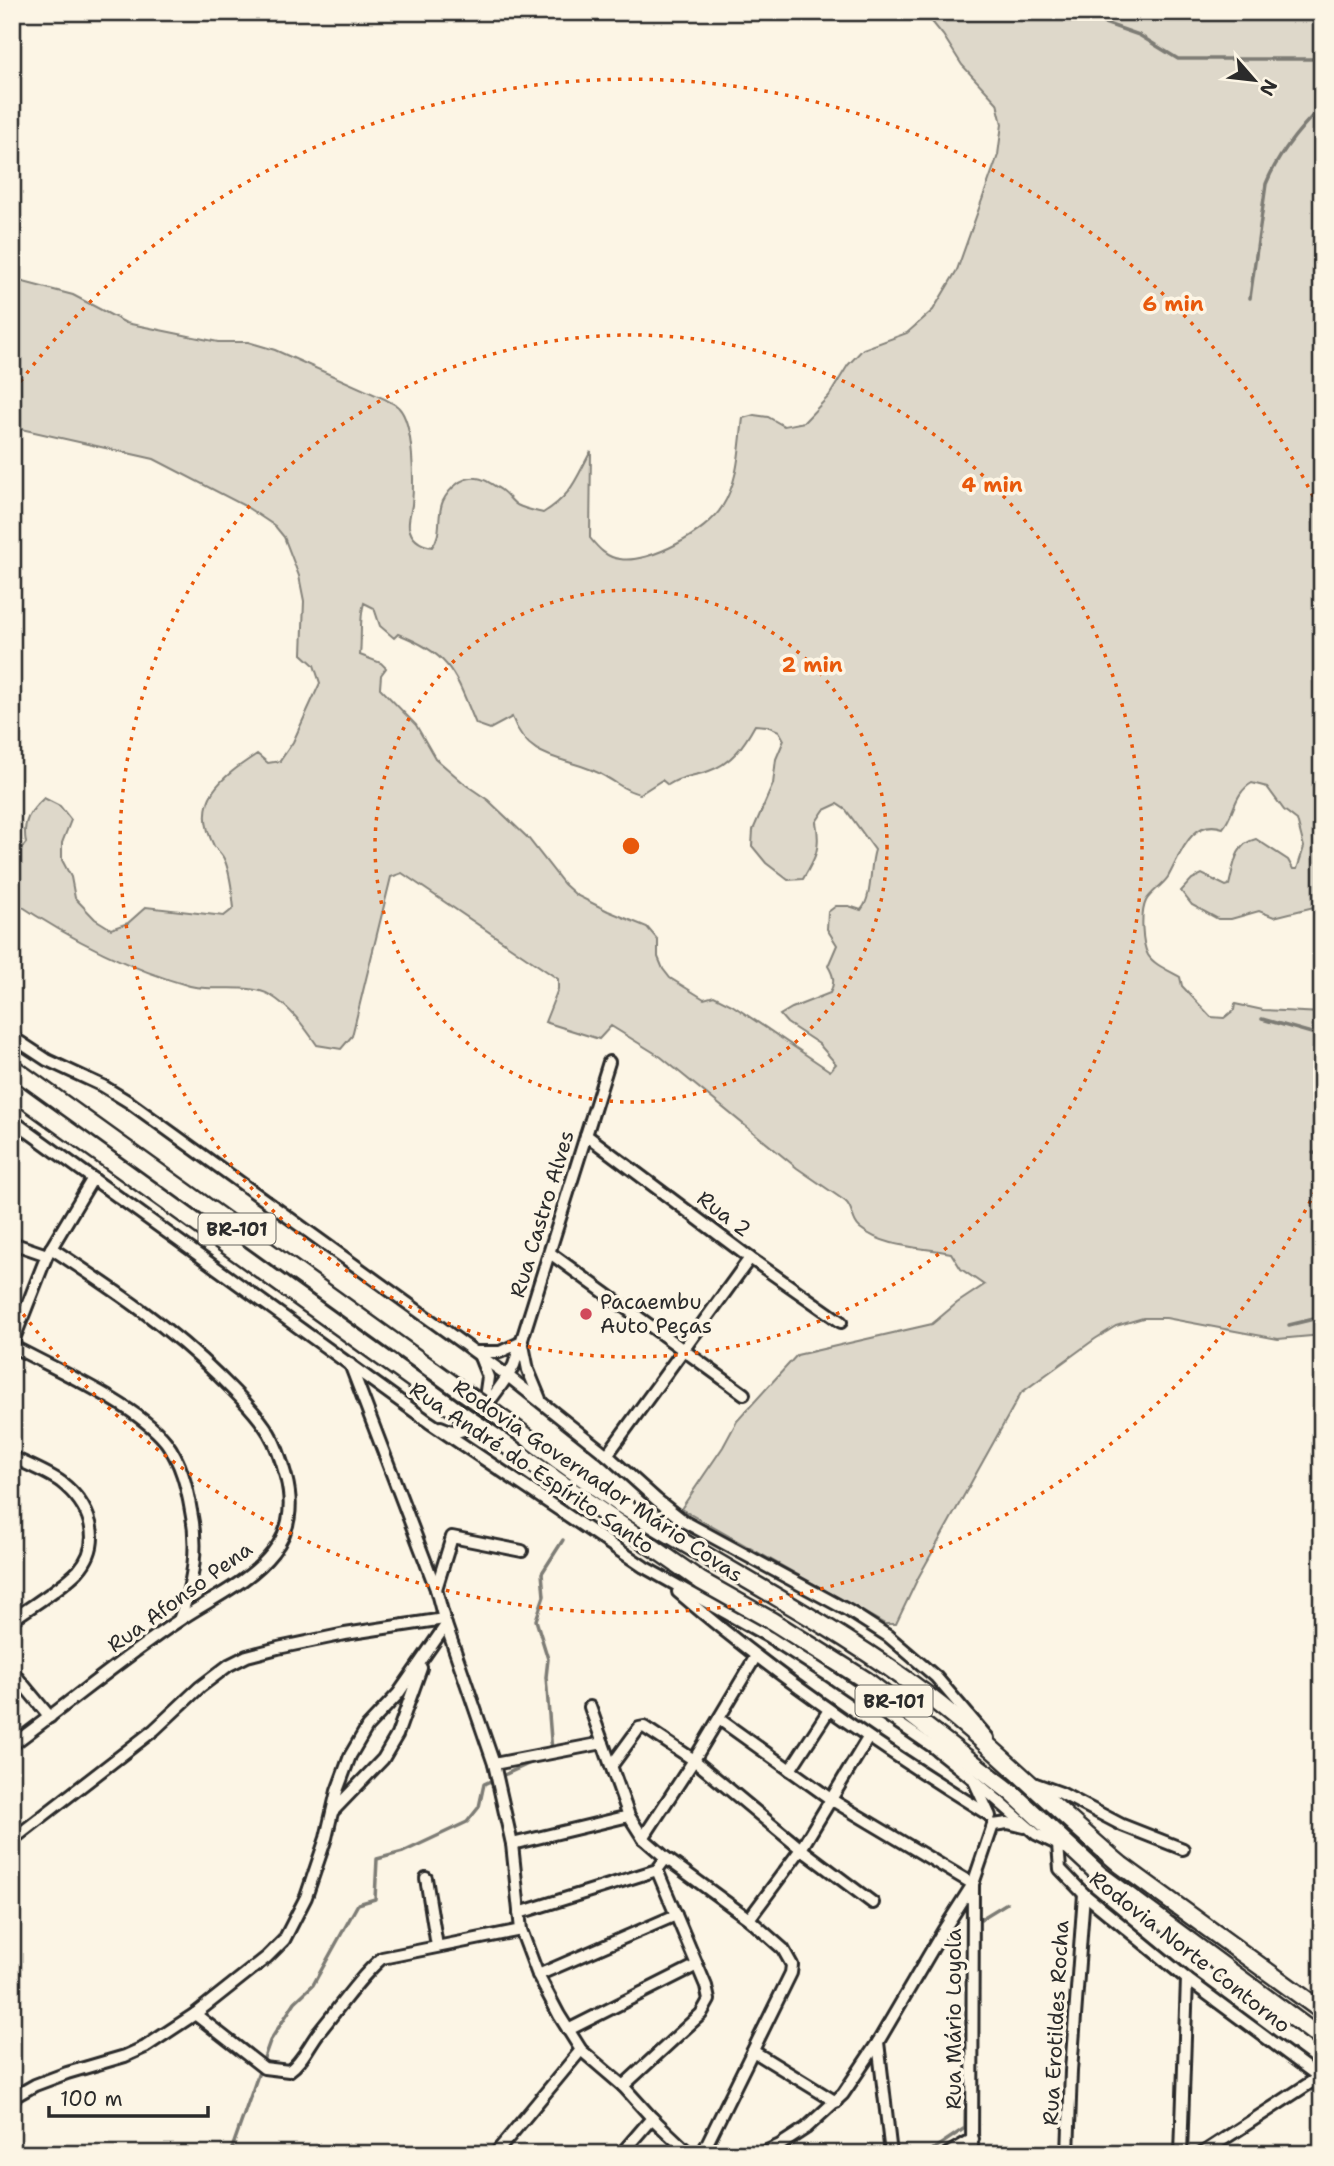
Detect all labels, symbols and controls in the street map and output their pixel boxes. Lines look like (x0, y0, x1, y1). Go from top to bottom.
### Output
north arrow (1218, 46, 1288, 116)
text: N (1254, 75, 1283, 100)
text: 6 min (1142, 290, 1204, 318)
text: 4 min (961, 471, 1023, 499)
text: 2 min (781, 651, 843, 679)
centre of rings (619, 834, 643, 858)
street label: Rua Castro Alves (503, 1127, 581, 1301)
street label: Rua 2 (691, 1185, 757, 1243)
road number: BR-101 (198, 1214, 276, 1245)
place label: Pacaembu Auto Peças (600, 1288, 712, 1340)
marker: Pacaembu Auto Peças (578, 1306, 594, 1322)
street label: Rodovia Governador Mário Covas (448, 1373, 748, 1589)
street label: Rua André do Espírito Santo (404, 1375, 660, 1561)
street label: Rua Afonso Pena (102, 1535, 258, 1659)
road number: BR-101 (856, 1686, 932, 1716)
street label: Rodovia Norte Contorno (1084, 1865, 1296, 2039)
street label: Rua Erotildes Rocha (1037, 1920, 1075, 2126)
street label: Rua Mário Loyola (940, 1928, 968, 2110)
scale bar (49, 2075, 208, 2119)
text: 100 m (60, 2085, 123, 2113)

